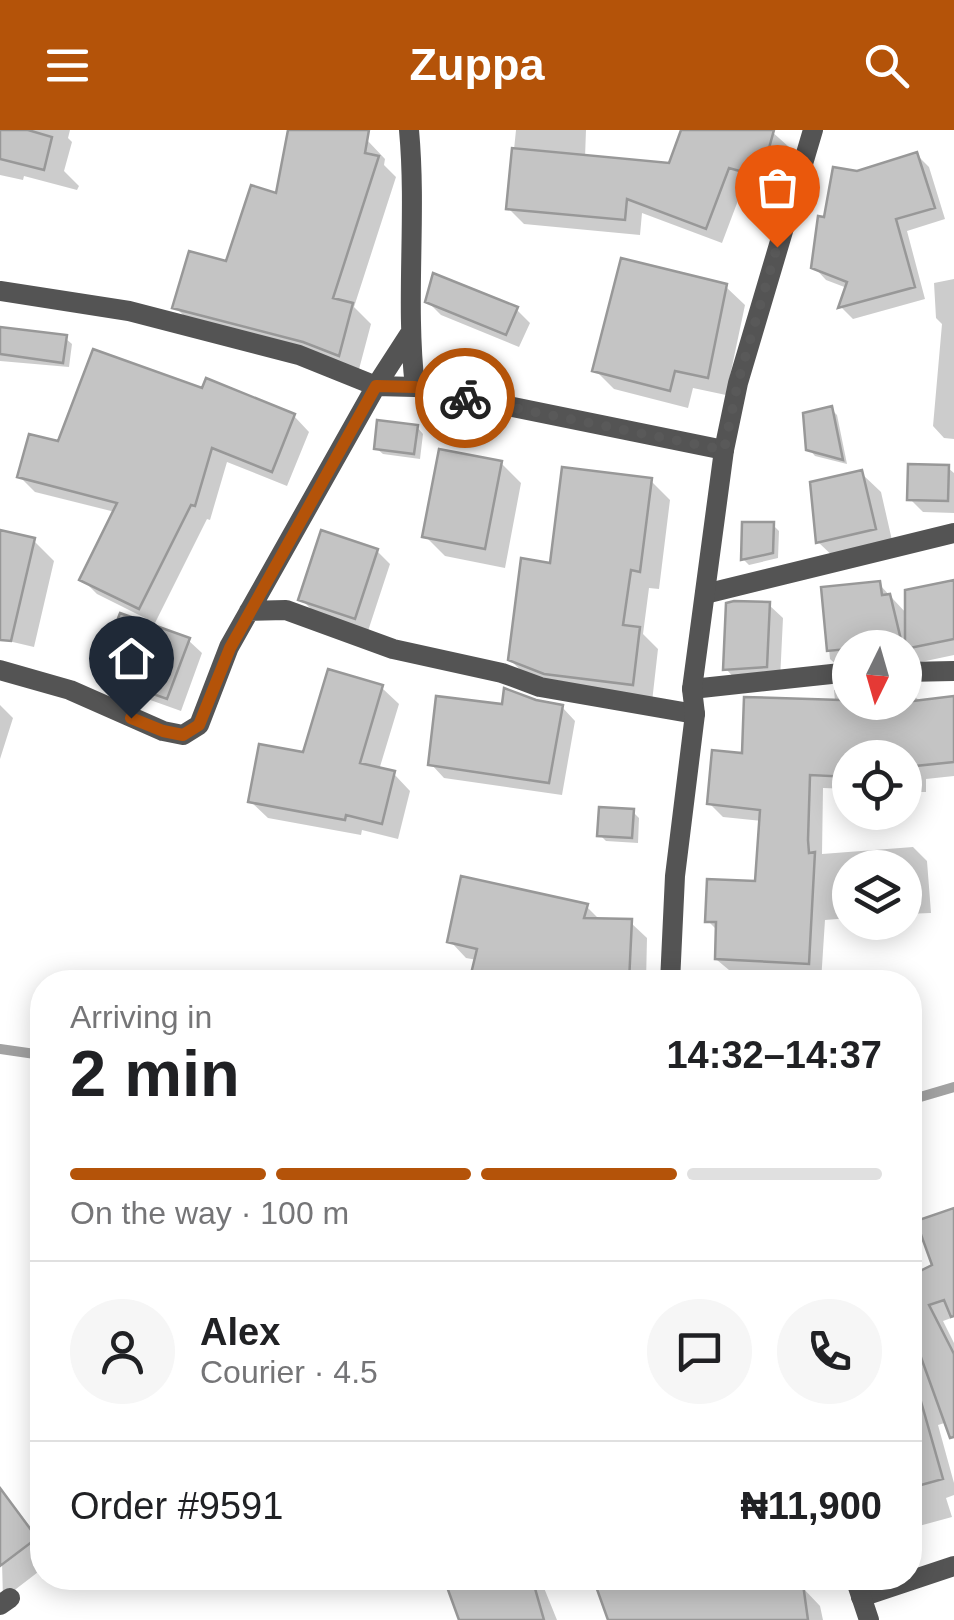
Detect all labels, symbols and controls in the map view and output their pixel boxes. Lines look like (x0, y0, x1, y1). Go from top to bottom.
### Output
icon: menu (40, 38, 95, 93)
icon: search (859, 38, 914, 93)
text: Zuppa (410, 39, 544, 90)
pin (735, 145, 820, 248)
icon: bag (750, 160, 805, 215)
courier (415, 348, 515, 448)
icon: bike (438, 371, 493, 426)
pin (89, 616, 174, 719)
north arrow (832, 630, 922, 720)
map controls (832, 630, 922, 940)
icon: home (104, 631, 159, 686)
button: locate (832, 740, 922, 830)
button: layers (832, 850, 922, 940)
text: Arriving in (70, 999, 212, 1035)
text: 14:32–14:37 (666, 1034, 882, 1076)
text: 2 min (70, 1037, 240, 1110)
text: On the way · 100 m (70, 1195, 349, 1231)
button: person (70, 1299, 175, 1404)
button: chat (647, 1299, 752, 1404)
button: phone (777, 1299, 882, 1404)
text: Alex (200, 1311, 280, 1353)
text: Courier · 4.5 (200, 1354, 378, 1390)
text: Order #9591 (70, 1485, 283, 1527)
text: ₦11,900 (740, 1485, 882, 1527)

